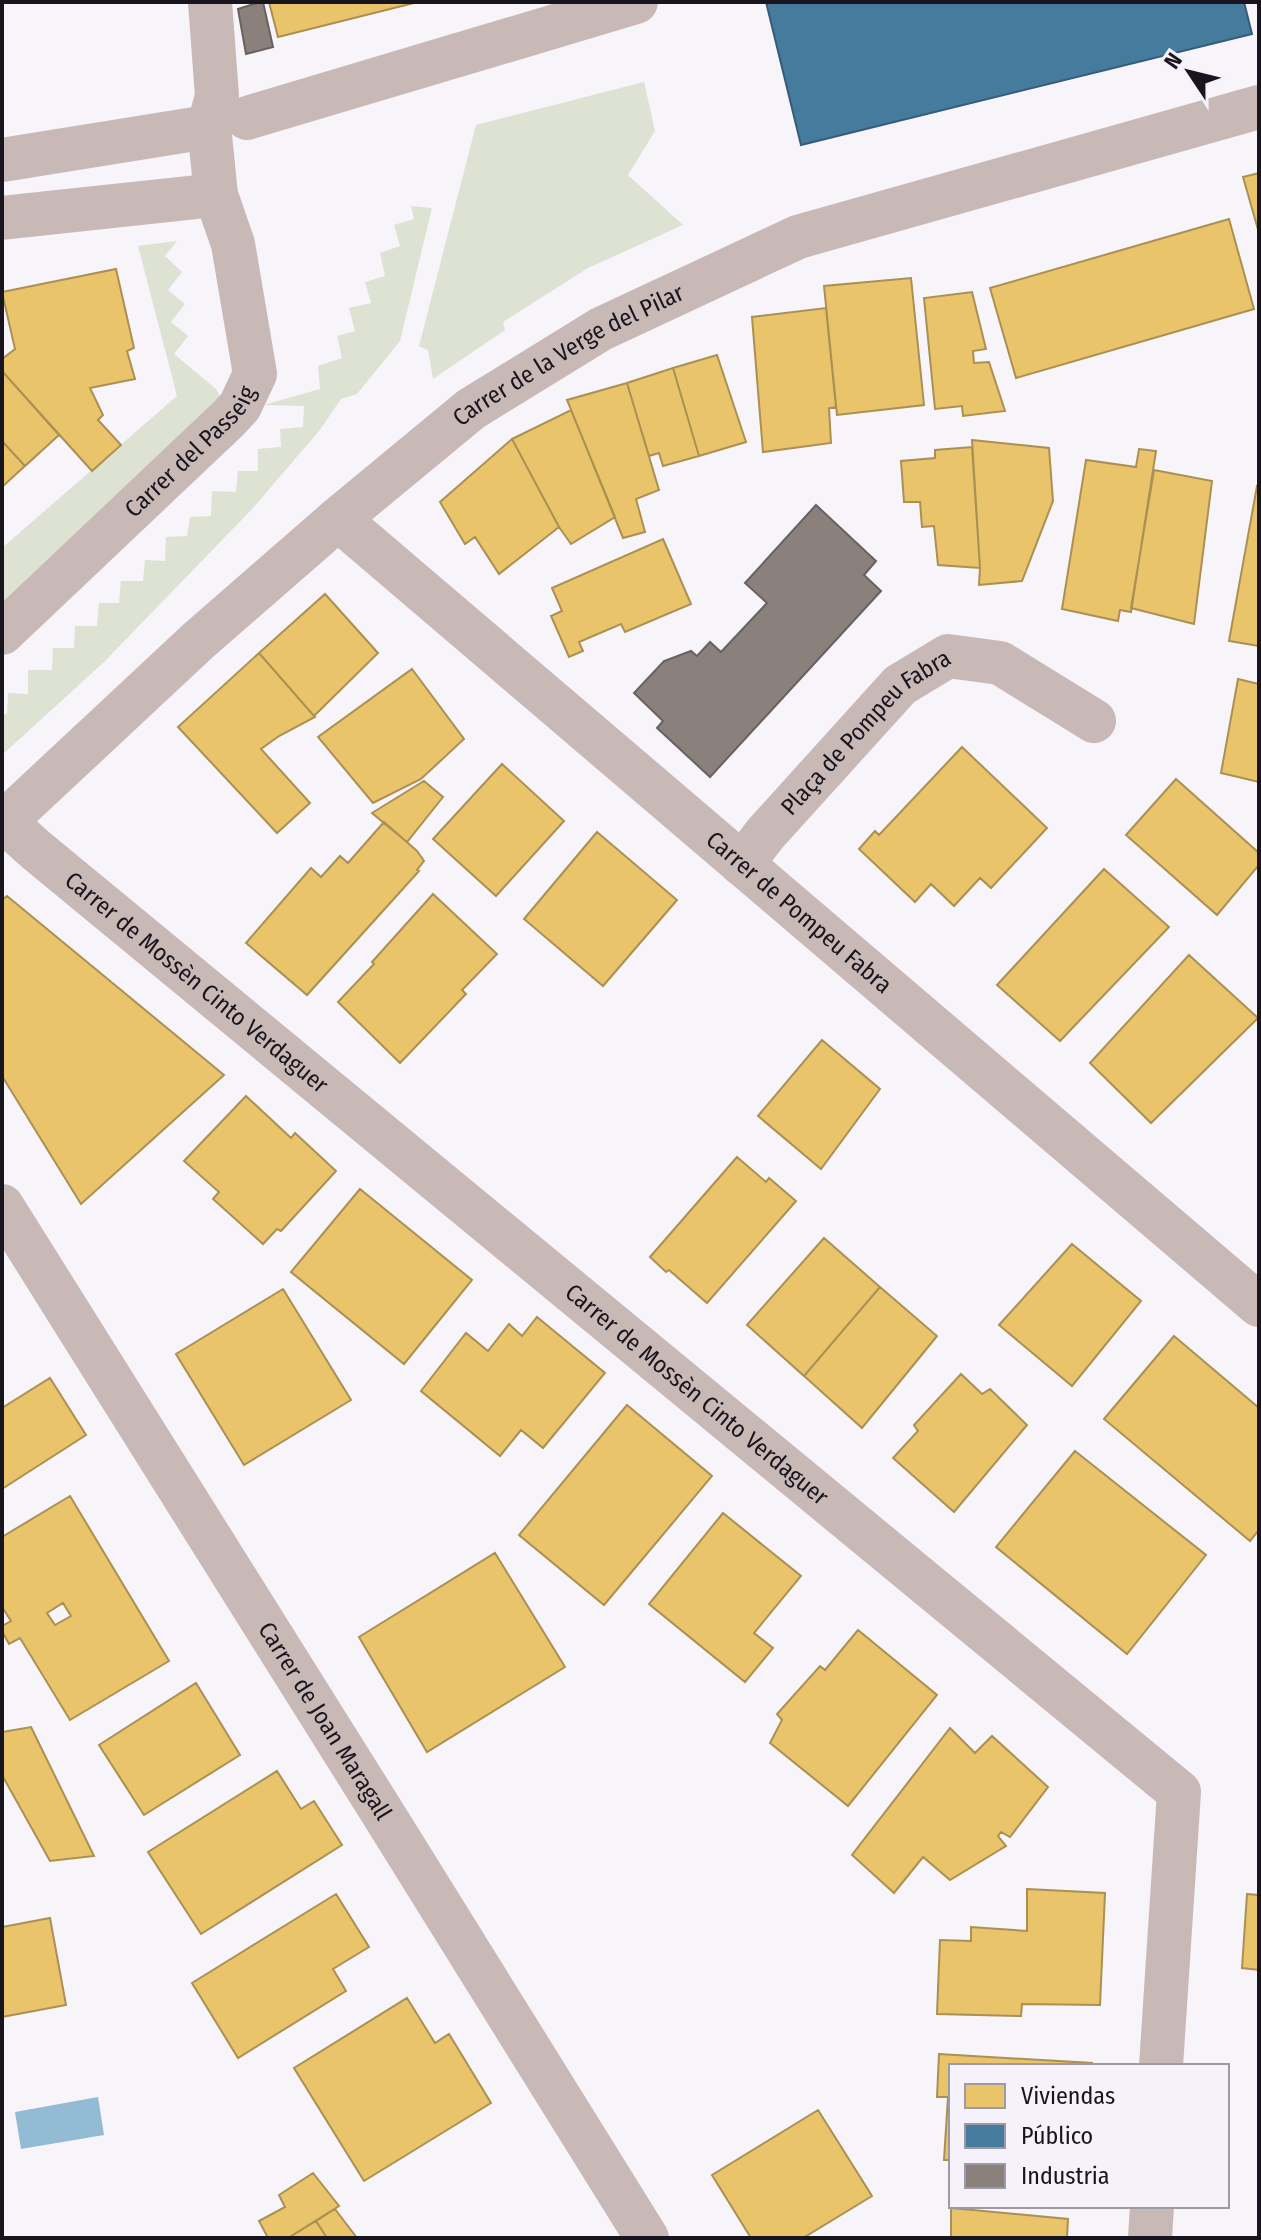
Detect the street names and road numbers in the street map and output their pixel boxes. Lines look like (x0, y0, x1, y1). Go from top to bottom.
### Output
street label: Carrer de la Verge del Pilar (447, 278, 689, 432)
street label: Carrer del Passeig (119, 381, 262, 523)
street label: Plaça de Pompeu Fabra (775, 644, 956, 821)
street label: Carrer de Pompeu Fabra (701, 825, 897, 999)
street label: Carrer de Mossèn Cinto Verdaguer (60, 866, 334, 1099)
street label: Carrer de Mossèn Cinto Verdaguer (560, 1278, 834, 1511)
street label: Carrer de Joan Maragall (253, 1617, 397, 1825)

